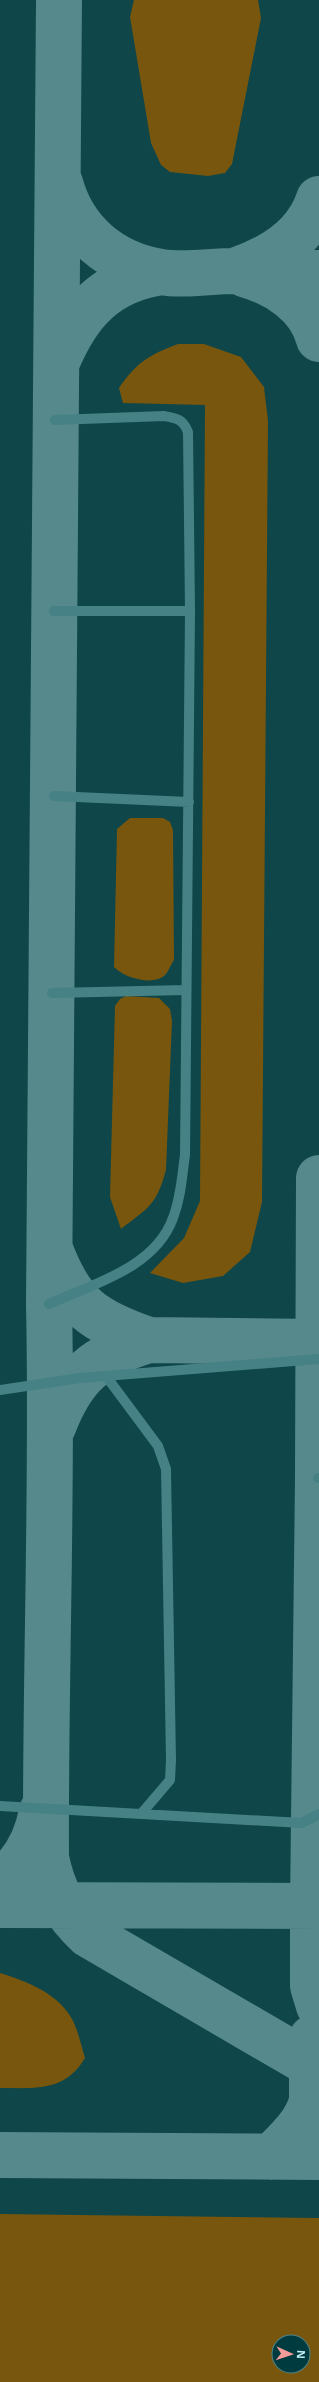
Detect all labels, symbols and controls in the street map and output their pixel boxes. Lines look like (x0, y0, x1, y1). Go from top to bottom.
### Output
north arrow (271, 2334, 311, 2374)
text: N (294, 2350, 309, 2359)

